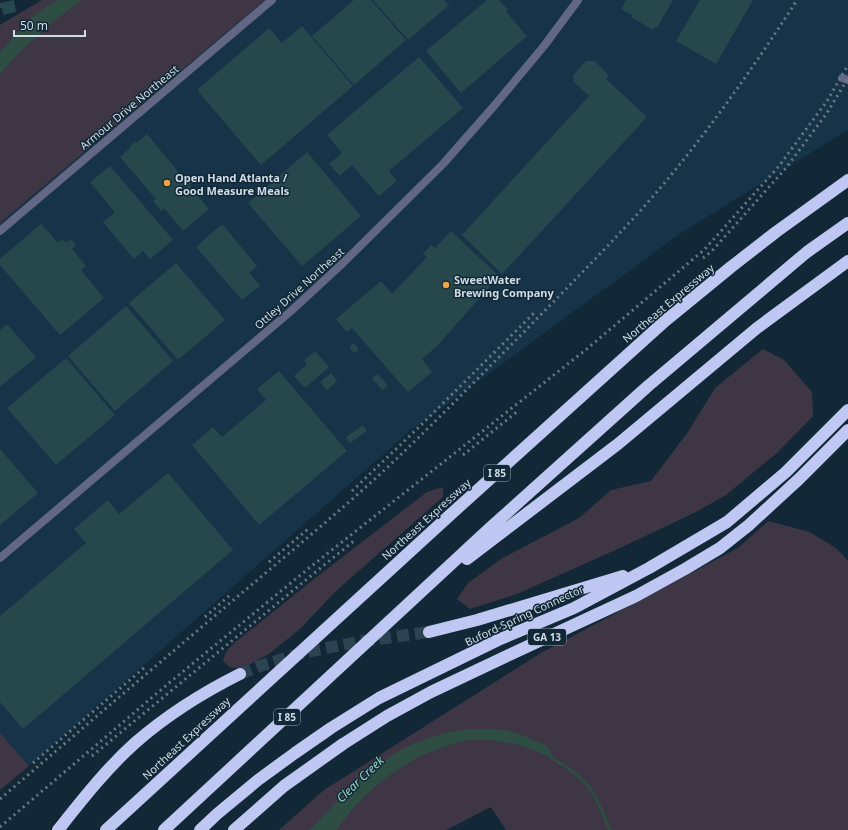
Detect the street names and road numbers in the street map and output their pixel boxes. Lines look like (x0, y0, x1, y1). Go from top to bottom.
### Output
street label: Armour Drive Northeast (76, 61, 182, 153)
street label: Ottley Drive Northeast (251, 244, 347, 332)
street label: Northeast Expressway (619, 260, 717, 346)
road number: I 85 (484, 465, 510, 481)
street label: Northeast Expressway (378, 475, 474, 563)
street label: Buford-Spring Connector (462, 581, 586, 649)
road number: GA 13 (528, 629, 566, 645)
street label: Northeast Expressway (139, 693, 233, 783)
road number: I 85 (274, 709, 300, 725)

